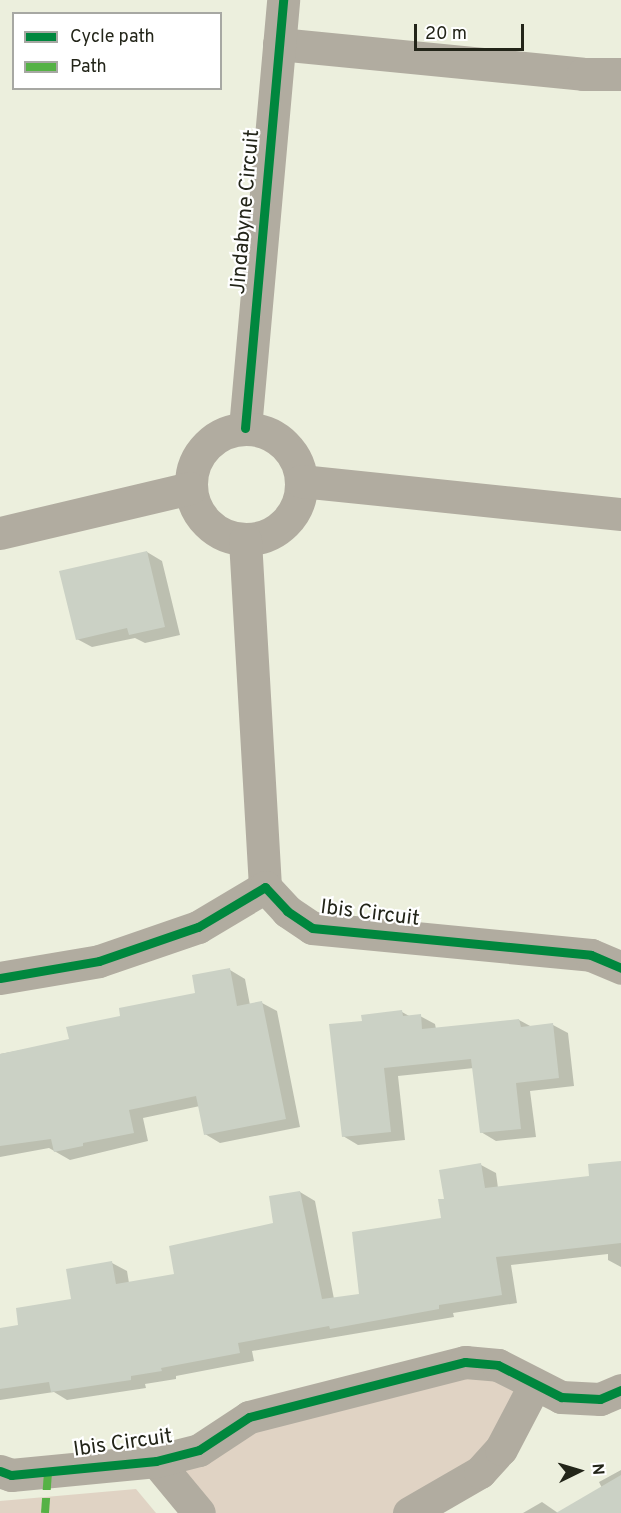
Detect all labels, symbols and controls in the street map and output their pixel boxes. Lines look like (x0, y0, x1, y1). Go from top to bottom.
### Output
legend (12, 12, 222, 90)
scale bar (417, 12, 526, 50)
text: 20 m (425, 23, 467, 46)
text: Cycle path (70, 26, 155, 49)
text: Path (70, 56, 107, 79)
street label: Jindabyne Circuit (226, 129, 266, 295)
street label: Ibis Circuit (319, 895, 421, 933)
street label: Ibis Circuit (72, 1425, 174, 1463)
north arrow (549, 1441, 609, 1501)
text: N (586, 1463, 607, 1476)

